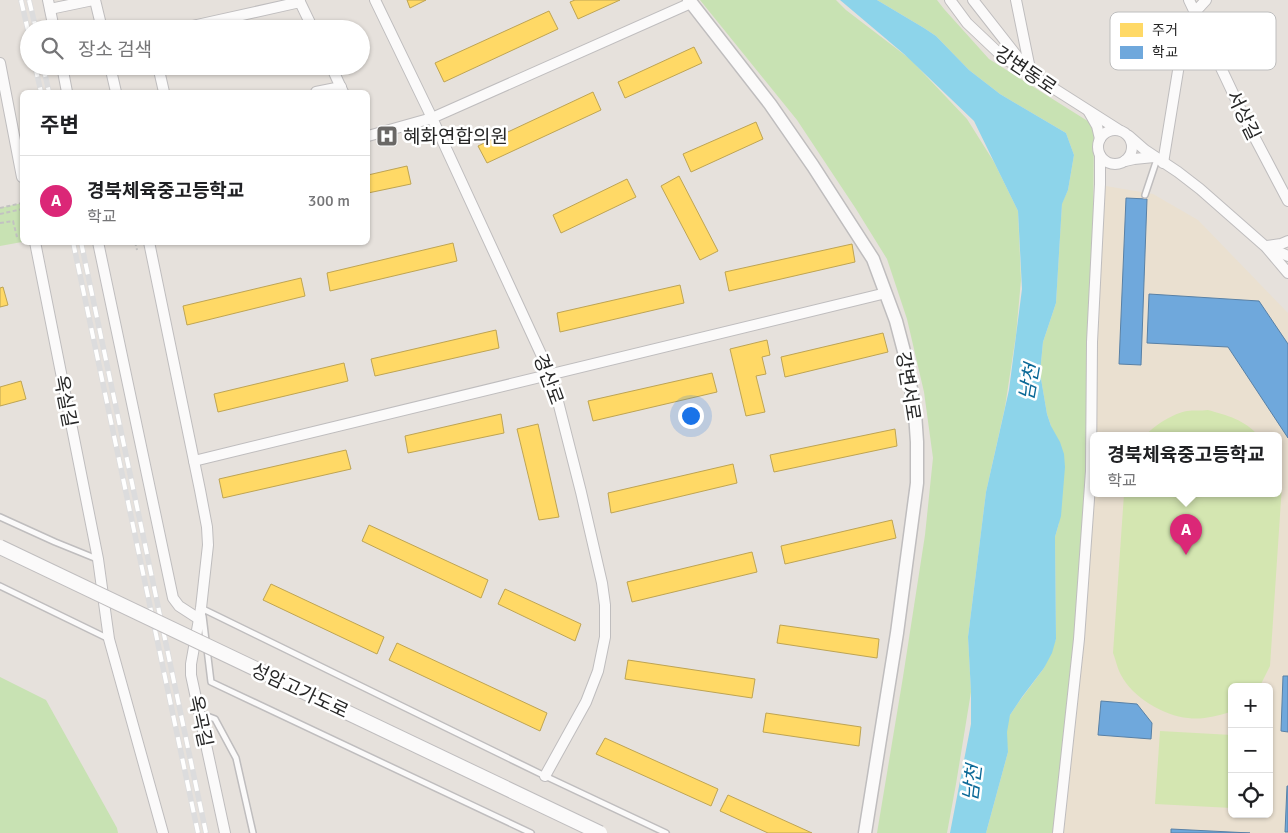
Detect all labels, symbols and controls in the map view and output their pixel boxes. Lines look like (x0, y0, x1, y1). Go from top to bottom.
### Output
legend (1110, 12, 1276, 70)
search box (20, 20, 370, 75)
text: 주거 (1152, 22, 1178, 39)
icon: search (38, 34, 66, 62)
text: 장소 검색 (78, 38, 152, 62)
street label: 강변동로 (990, 41, 1061, 100)
text: 학교 (1152, 44, 1178, 61)
street label: 서상길 (1221, 87, 1265, 144)
text: 주변 (40, 112, 79, 138)
hospital icon: 혜화연합의원 (375, 124, 399, 148)
place label: 혜화연합의원 (403, 125, 508, 149)
text: 경북체육중고등학교 (87, 179, 244, 203)
text: A (51, 191, 61, 211)
text: 300 m (308, 191, 350, 211)
text: 학교 (87, 207, 116, 227)
street label: 강변서로 (891, 350, 925, 423)
street label: 경산로 (528, 351, 568, 408)
water label: 남천 (1014, 359, 1045, 402)
street label: 옥실길 (48, 373, 82, 429)
your location (678, 403, 704, 429)
popup (1090, 432, 1282, 497)
text: 경북체육중고등학교 (1107, 443, 1265, 467)
text: 학교 (1107, 471, 1137, 491)
pin: A (1170, 514, 1202, 555)
street label: 성암고가도로 (247, 658, 352, 724)
map controls (1228, 683, 1273, 818)
button: + (1228, 683, 1273, 728)
street label: 옥곡길 (183, 693, 217, 749)
button: − (1228, 728, 1273, 773)
water label: 남천 (958, 761, 987, 803)
button: locate (1228, 773, 1273, 818)

